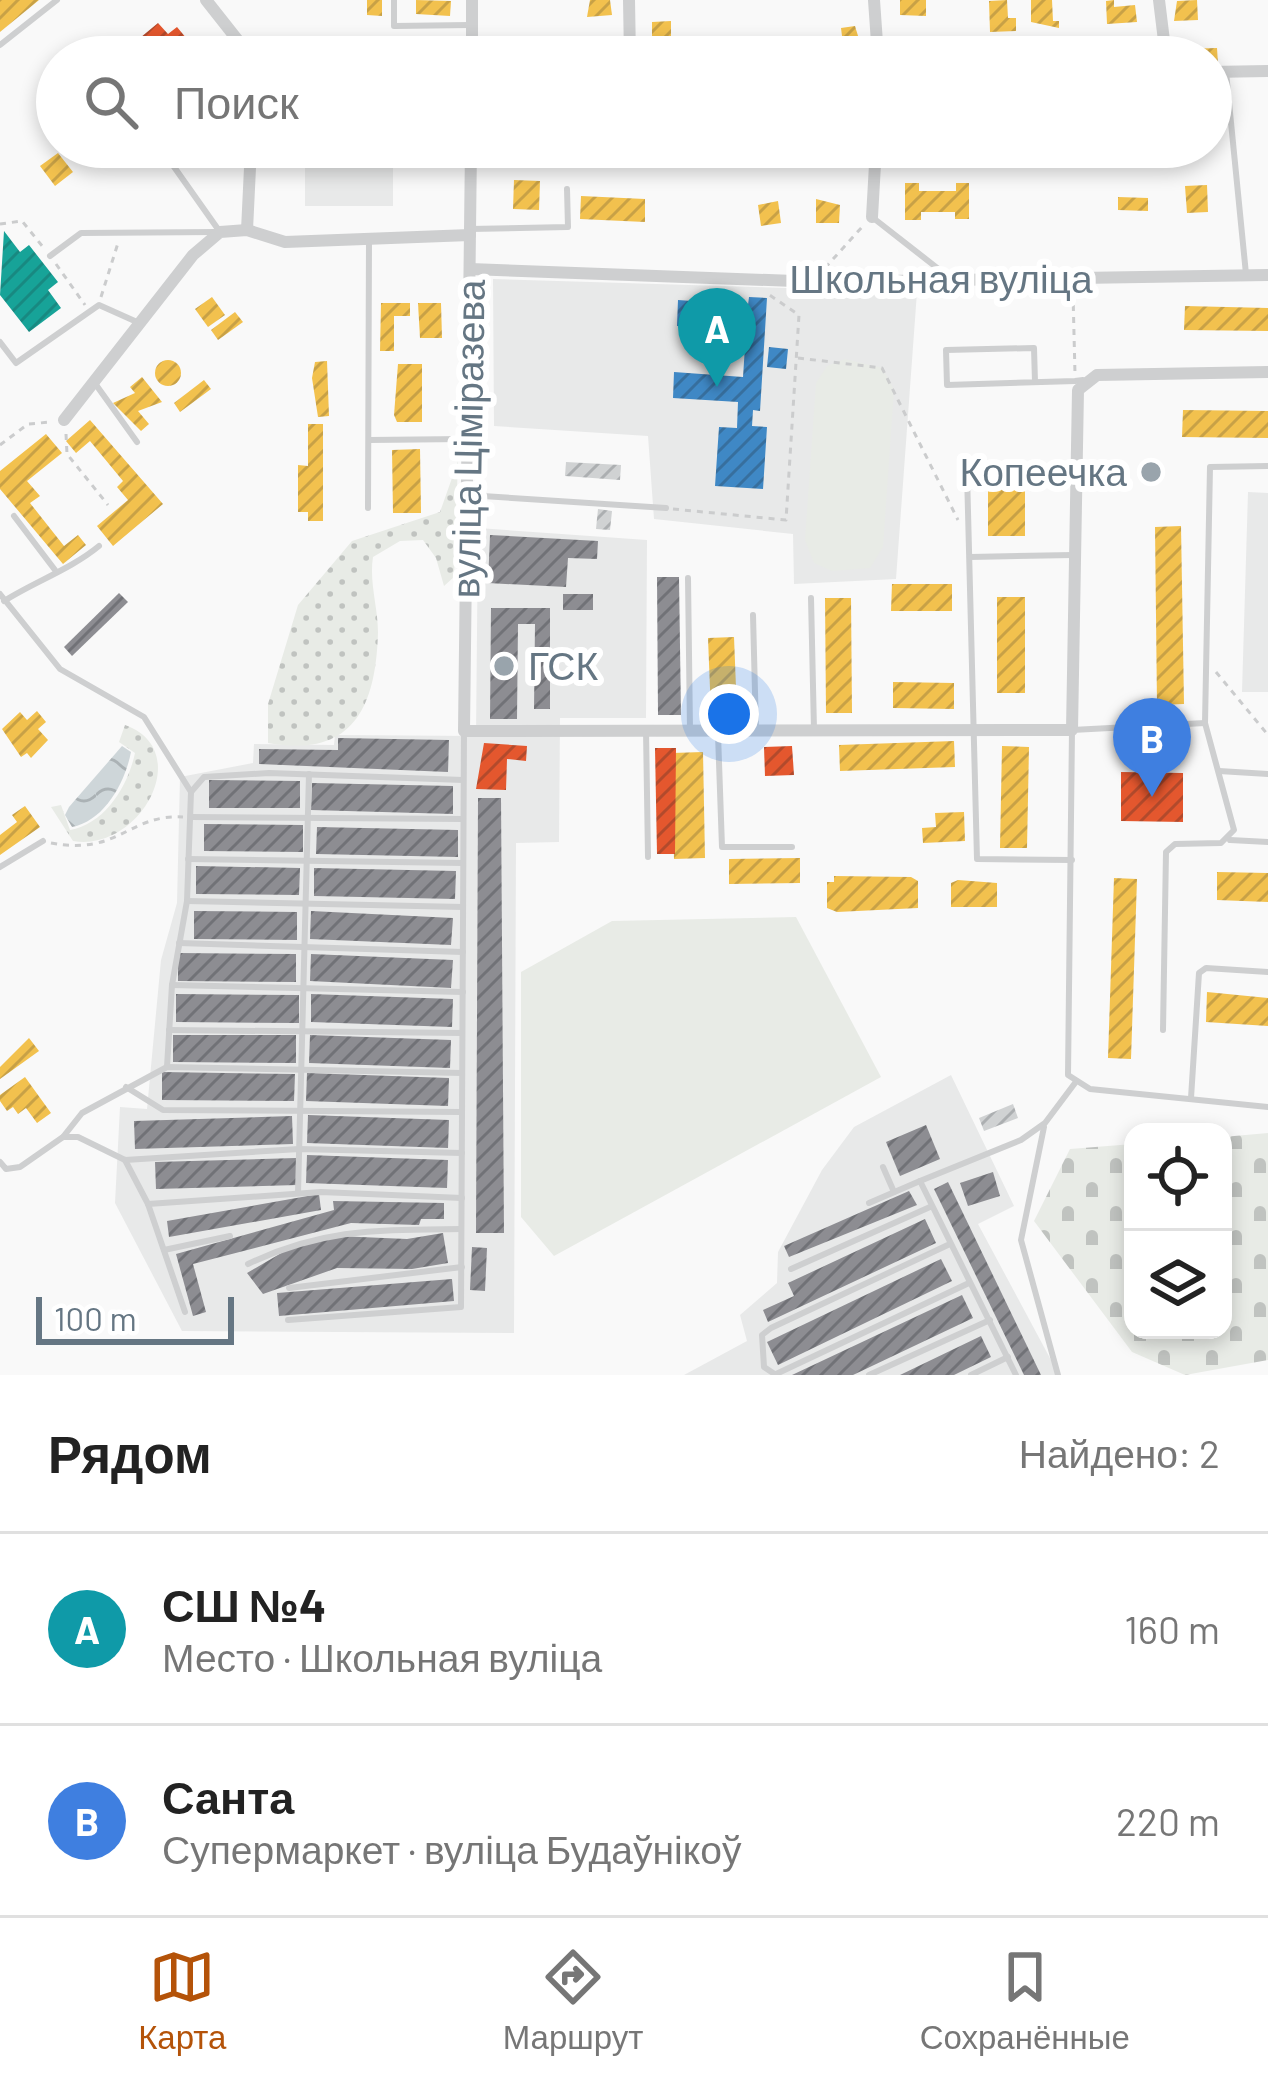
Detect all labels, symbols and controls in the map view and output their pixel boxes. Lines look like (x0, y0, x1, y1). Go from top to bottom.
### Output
search box (36, 36, 1232, 168)
icon: search (78, 69, 144, 135)
text: Поиск (174, 74, 299, 128)
street label: Школьная вуліца (789, 254, 1093, 301)
street label: вуліца Ціміразева (440, 279, 493, 599)
pin: A (678, 288, 756, 387)
place label: Копеечка (959, 447, 1127, 494)
marker: Копеечка (1138, 459, 1164, 485)
place label: ГСК (528, 641, 599, 688)
marker: ГСК (491, 653, 517, 679)
your location (699, 684, 759, 744)
pin: B (1113, 698, 1191, 797)
map controls (1124, 1123, 1232, 1339)
button: locate (1124, 1123, 1232, 1231)
button: layers (1124, 1231, 1232, 1339)
scale bar (36, 1291, 234, 1344)
text: 100 m (54, 1298, 137, 1338)
text: Рядом (48, 1422, 212, 1483)
text: Найдено: 2 (1019, 1429, 1220, 1476)
text: СШ №4 (162, 1577, 326, 1631)
text: A (74, 1605, 100, 1652)
text: 160 m (1124, 1605, 1220, 1652)
text: Место · Школьная вуліца (162, 1633, 602, 1680)
text: Санта (162, 1769, 294, 1823)
text: B (75, 1797, 99, 1844)
text: 220 m (1116, 1797, 1220, 1844)
text: Супермаркет · вуліца Будаўнікоў (162, 1825, 741, 1872)
tab: Карта (138, 1944, 226, 2057)
tab: Маршрут (503, 1944, 643, 2057)
tab: Сохранённые (920, 1944, 1130, 2057)

